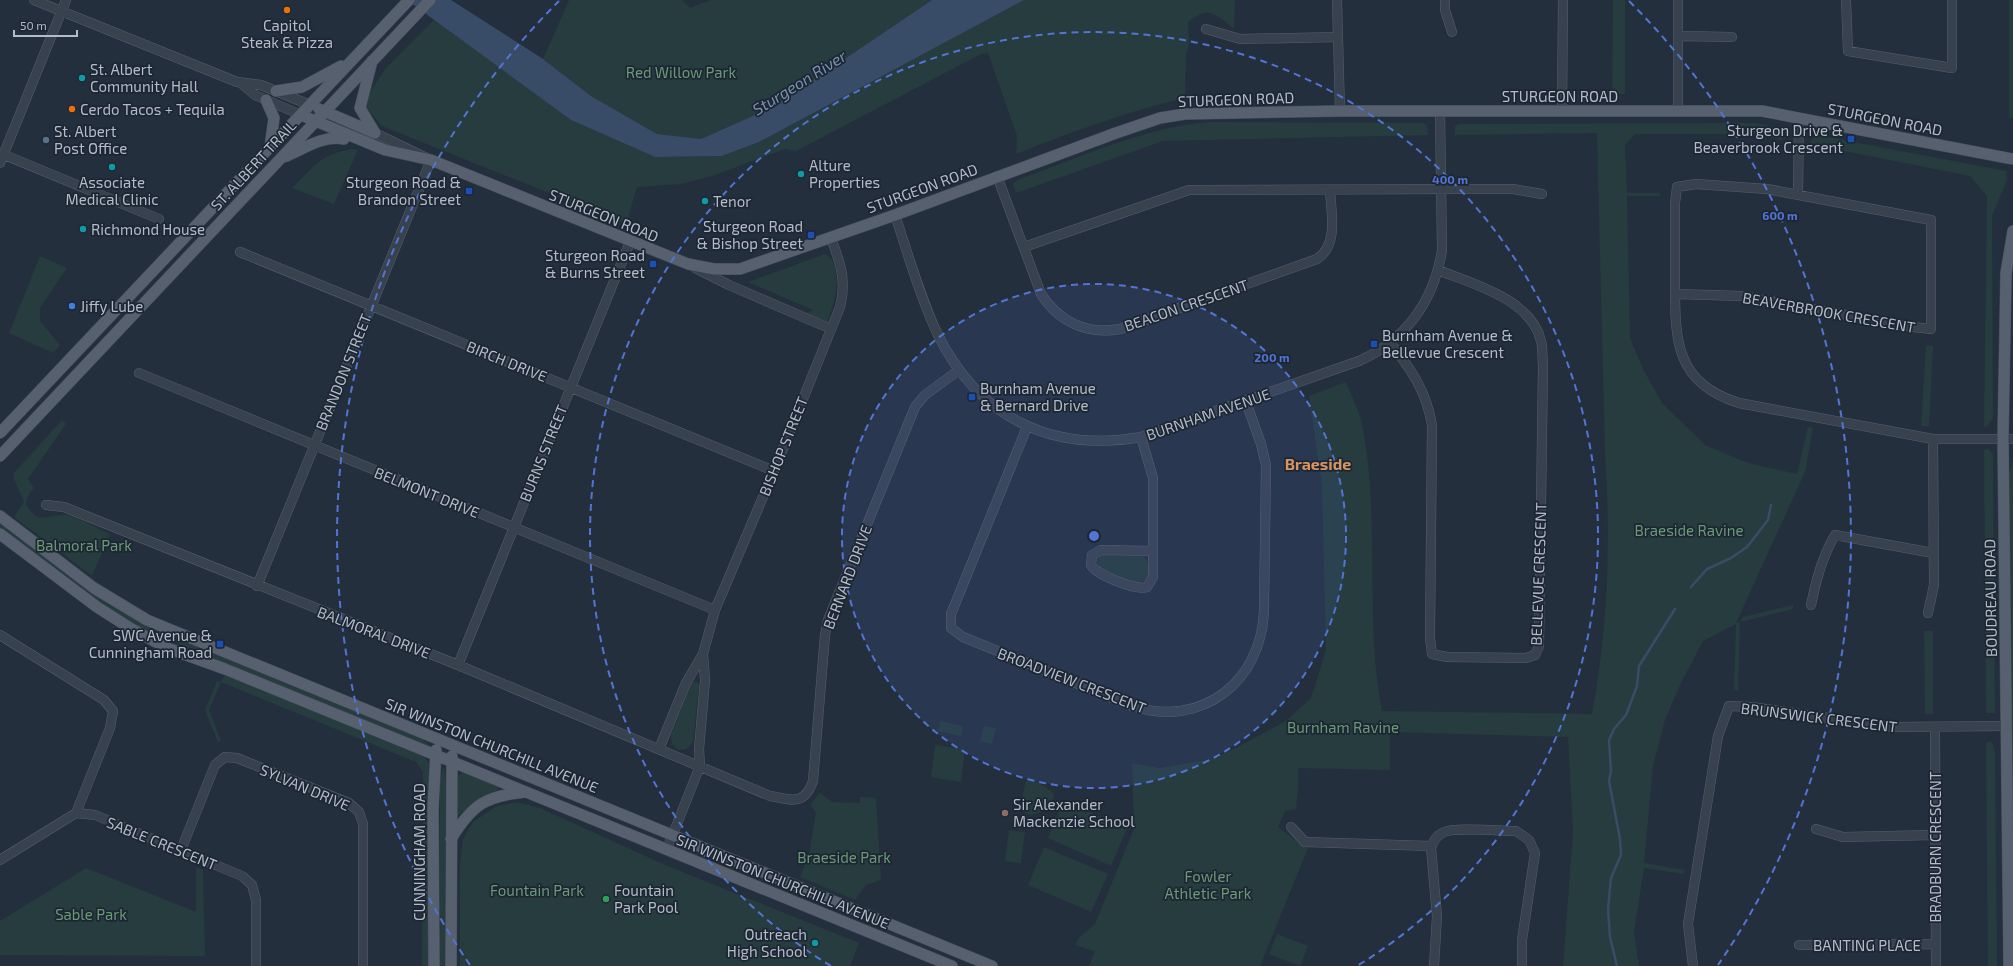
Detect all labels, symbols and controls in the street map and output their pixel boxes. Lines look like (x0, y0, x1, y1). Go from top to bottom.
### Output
marker: Capitol Steak & Pizza (282, 5, 292, 15)
scale bar (14, 12, 77, 38)
place label: Capitol Steak & Pizza (241, 16, 333, 51)
text: 50 m (20, 18, 47, 32)
water label: Sturgeon River (749, 45, 850, 118)
place label: St. Albert Community Hall (90, 60, 199, 95)
park label: Red Willow Park (626, 63, 737, 81)
marker: St. Albert Community Hall (77, 73, 87, 83)
street label: STURGEON ROAD (1502, 87, 1618, 105)
street label: STURGEON ROAD (1177, 88, 1295, 110)
street label: STURGEON ROAD (1826, 99, 1944, 139)
place label: Cerdo Tacos + Tequila (80, 100, 225, 118)
marker: Cerdo Tacos + Tequila (67, 104, 77, 114)
street label: ST. ALBERT TRAIL (207, 116, 300, 214)
place label: Sturgeon Drive & Beaverbrook Crescent (1693, 121, 1843, 156)
place label: St. Albert Post Office (54, 122, 127, 157)
marker: Sturgeon Drive & Beaverbrook Crescent (1846, 134, 1856, 144)
marker: St. Albert Post Office (41, 135, 51, 145)
place label: Alture Properties (809, 156, 880, 191)
street label: STURGEON ROAD (864, 160, 980, 216)
marker: Associate Medical Clinic (107, 162, 117, 172)
marker: Alture Properties (796, 169, 806, 179)
text: 400 m (1432, 172, 1468, 186)
place label: Associate Medical Clinic (65, 173, 159, 208)
place label: Sturgeon Road & Brandon Street (346, 173, 461, 208)
street label: STURGEON ROAD (547, 185, 661, 245)
marker: Sturgeon Road & Brandon Street (464, 186, 474, 196)
place label: Tenor (713, 192, 751, 210)
marker: Tenor (700, 196, 710, 206)
text: 600 m (1762, 208, 1798, 222)
place label: Sturgeon Road & Bishop Street (696, 217, 803, 252)
place label: Richmond House (91, 220, 205, 238)
marker: Richmond House (78, 224, 88, 234)
marker: Sturgeon Road & Bishop Street (806, 230, 816, 240)
place label: Sturgeon Road & Burns Street (545, 246, 645, 281)
marker: Sturgeon Road & Burns Street (648, 259, 658, 269)
street label: BEACON CRESCENT (1122, 275, 1251, 335)
street label: BEAVERBROOK CRESCENT (1741, 288, 1917, 336)
place label: Jiffy Lube (80, 297, 143, 315)
marker: Jiffy Lube (67, 301, 77, 311)
street label: BRANDON STREET (311, 311, 375, 433)
place label: Burnham Avenue & Bellevue Crescent (1382, 326, 1513, 361)
street label: BIRCH DRIVE (464, 337, 550, 385)
marker: Burnham Avenue & Bellevue Crescent (1369, 339, 1379, 349)
text: 200 m (1254, 350, 1290, 364)
place label: Burnham Avenue & Bernard Drive (980, 379, 1096, 414)
street label: BURNHAM AVENUE (1144, 384, 1272, 444)
marker: Burnham Avenue & Bernard Drive (967, 392, 977, 402)
street label: BISHOP STREET (755, 393, 811, 498)
street label: BURNS STREET (515, 402, 571, 504)
district label: Braeside (1285, 454, 1351, 473)
street label: BELMONT DRIVE (372, 463, 482, 521)
street label: BELLEVUE CRESCENT (1527, 502, 1550, 646)
park label: Braeside Ravine (1635, 521, 1743, 539)
street label: BERNARD DRIVE (819, 522, 875, 632)
centre of rings (1087, 529, 1101, 543)
park label: Balmoral Park (36, 536, 132, 554)
street label: BOUDREAU ROAD (1980, 539, 2000, 657)
street label: BALMORAL DRIVE (315, 602, 433, 662)
place label: SWC Avenue & Cunningham Road (89, 626, 212, 661)
marker: SWC Avenue & Cunningham Road (215, 639, 225, 649)
street label: BROADVIEW CRESCENT (995, 643, 1149, 717)
street label: SIR WINSTON CHURCHILL AVENUE (383, 694, 601, 796)
street label: BRUNSWICK CRESCENT (1740, 698, 1898, 736)
park label: Burnham Ravine (1287, 718, 1399, 736)
street label: SYLVAN DRIVE (257, 760, 353, 814)
street label: BRADBURN CRESCENT (1926, 771, 1944, 923)
street label: CUNNINGHAM ROAD (410, 783, 428, 921)
place label: Sir Alexander Mackenzie School (1013, 795, 1135, 830)
marker: Sir Alexander Mackenzie School (1000, 808, 1010, 818)
street label: SABLE CRESCENT (104, 813, 220, 873)
street label: SIR WINSTON CHURCHILL AVENUE (674, 830, 892, 932)
park label: Braeside Park (797, 848, 891, 866)
park label: Fowler Athletic Park (1165, 867, 1252, 902)
park label: Fountain Park (490, 881, 584, 899)
place label: Fountain Park Pool (614, 881, 679, 916)
marker: Fountain Park Pool (601, 894, 611, 904)
park label: Sable Park (55, 905, 127, 923)
place label: Outreach High School (727, 925, 808, 960)
street label: BANTING PLACE (1813, 936, 1921, 954)
marker: Outreach High School (810, 938, 820, 948)

